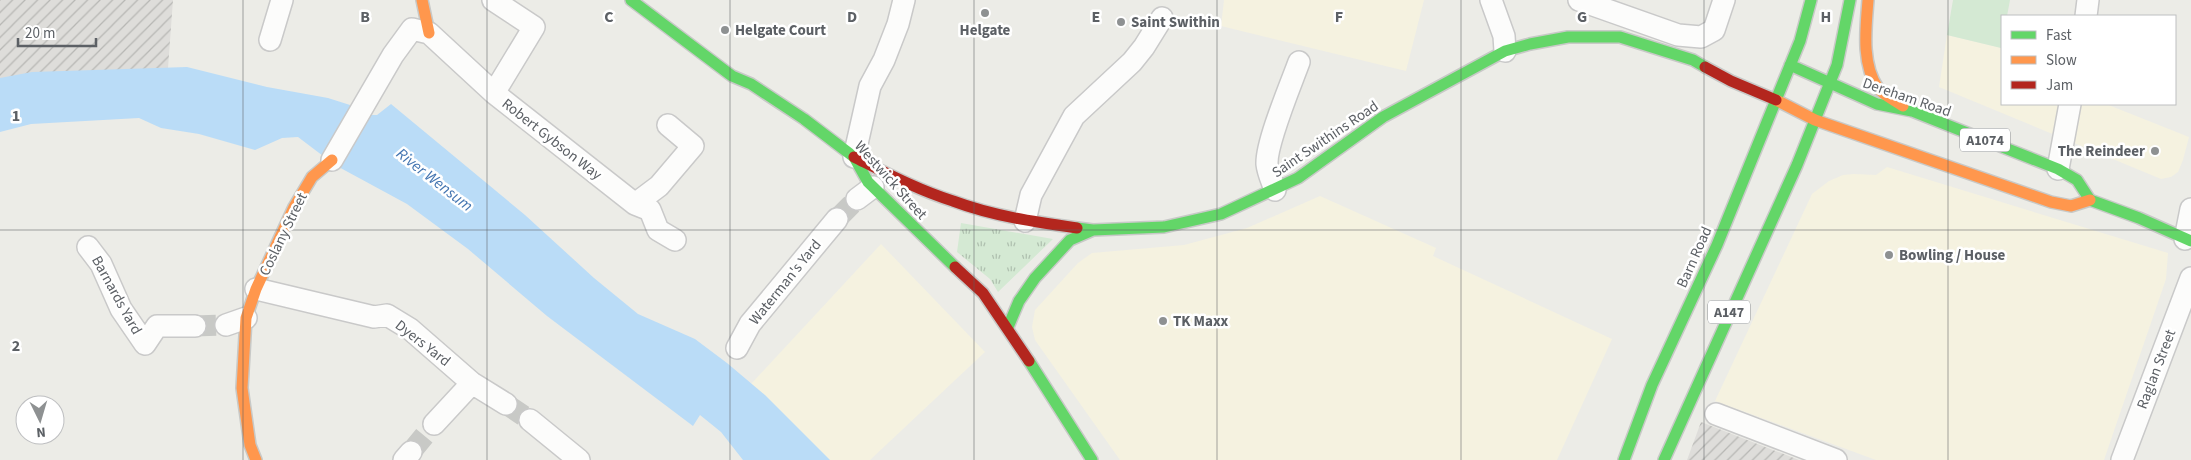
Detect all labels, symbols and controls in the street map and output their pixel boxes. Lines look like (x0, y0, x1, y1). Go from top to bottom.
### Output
text: B (360, 6, 370, 28)
text: C (604, 6, 614, 28)
text: D (847, 6, 857, 28)
text: E (1092, 6, 1100, 28)
text: F (1335, 6, 1343, 28)
text: G (1577, 6, 1587, 28)
text: H (1821, 6, 1831, 28)
marker: Helgate (979, 7, 991, 19)
place label: Saint Swithin (1131, 12, 1220, 33)
scale bar (18, 15, 95, 47)
legend (2001, 15, 2176, 105)
marker: Saint Swithin (1115, 16, 1127, 28)
place label: Helgate Court (735, 20, 826, 41)
place label: Helgate (960, 20, 1011, 41)
text: 20 m (25, 23, 55, 44)
marker: Helgate Court (719, 24, 731, 36)
text: Fast (2046, 25, 2072, 46)
text: Slow (2046, 50, 2077, 71)
street label: Dereham Road (1860, 72, 1954, 122)
text: Jam (2046, 75, 2073, 96)
street label: Robert Gybson Way (497, 94, 606, 185)
street label: Saint Swithins Road (1268, 96, 1383, 183)
text: 1 (12, 105, 20, 127)
road number: A1074 (1960, 128, 2010, 152)
street label: Westwick Street (849, 136, 932, 224)
place label: The Reindeer (2058, 141, 2145, 162)
water label: River Wensum (391, 143, 477, 217)
marker: The Reindeer (2149, 145, 2161, 157)
street label: Coslany Street (254, 189, 313, 279)
street label: Barn Road (1672, 223, 1717, 291)
street label: Waterman's Yard (744, 235, 826, 329)
place label: Bowling / House (1899, 245, 2006, 266)
marker: Bowling / House (1883, 249, 1895, 261)
street label: Barnards Yard (86, 252, 147, 338)
road number: A147 (1708, 300, 1750, 324)
place label: TK Maxx (1173, 311, 1229, 332)
street label: Dyers Yard (391, 315, 455, 372)
marker: TK Maxx (1157, 315, 1169, 327)
street label: Raglan Street (2132, 326, 2181, 412)
text: 2 (12, 335, 20, 357)
north arrow (15, 395, 65, 445)
text: N (36, 422, 47, 442)

